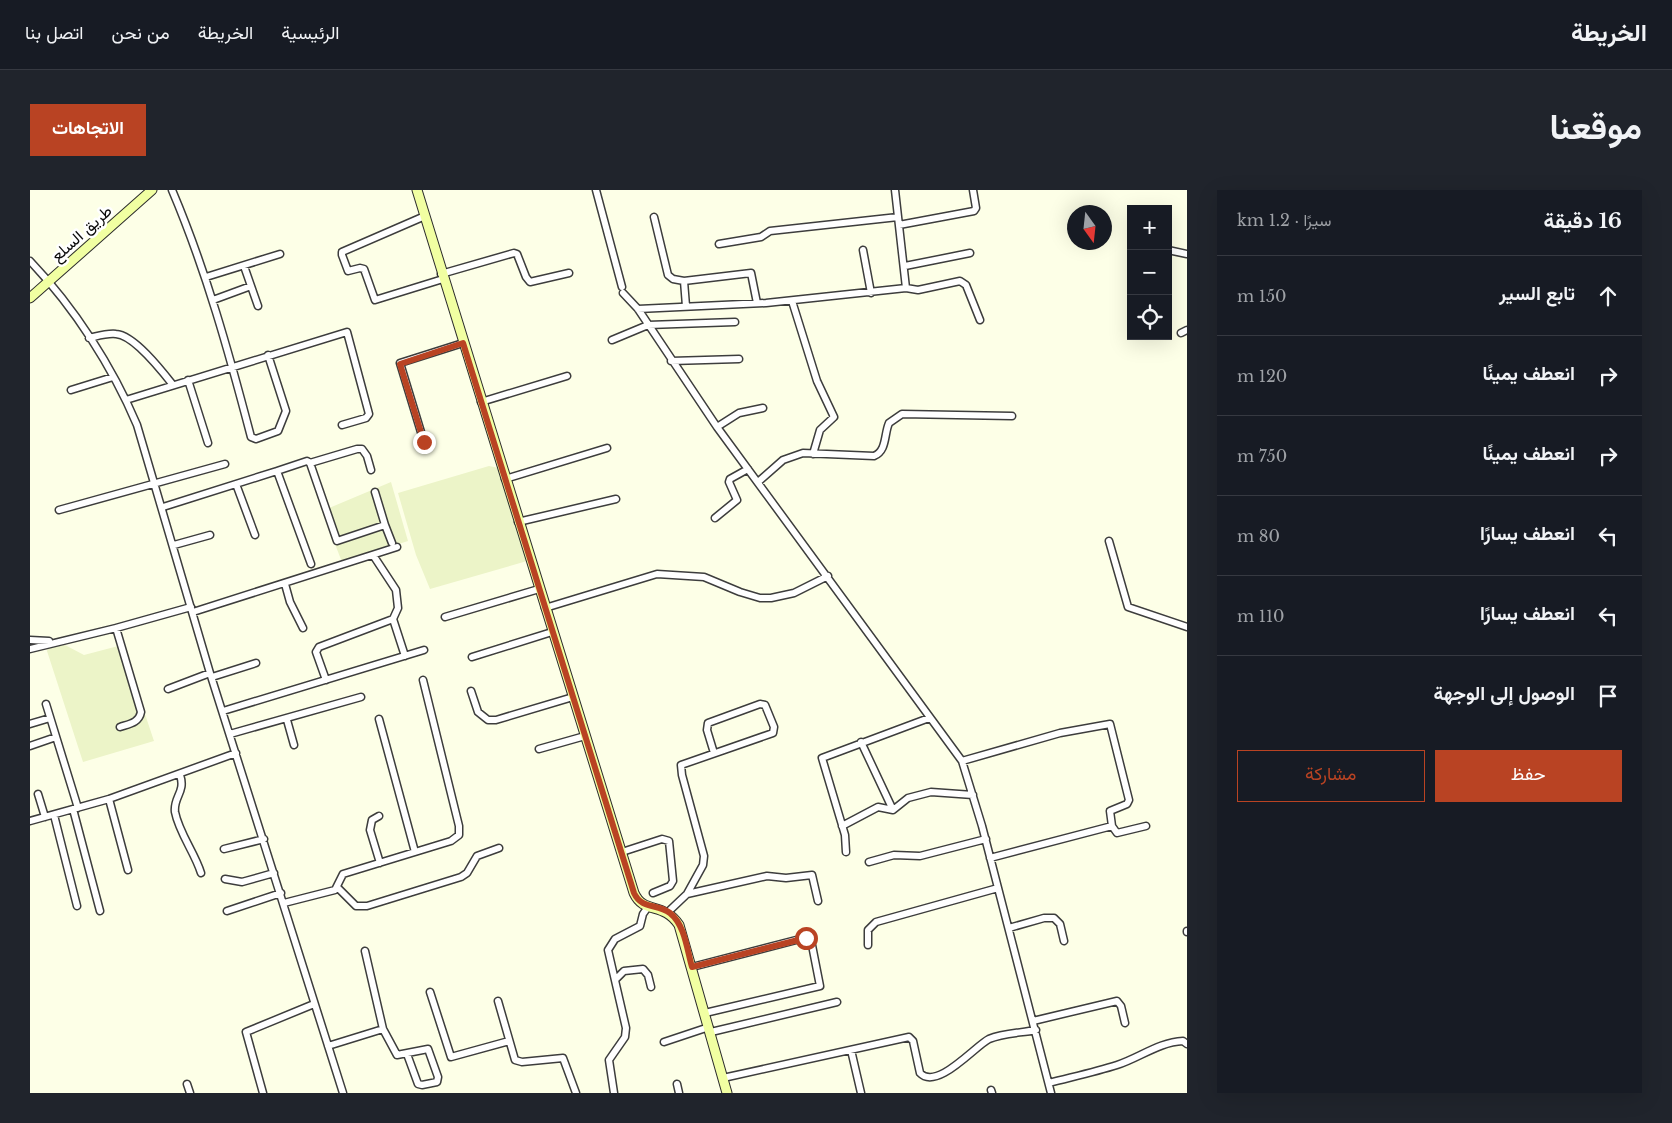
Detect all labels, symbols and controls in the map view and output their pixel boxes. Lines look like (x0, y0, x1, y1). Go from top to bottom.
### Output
text: الخريطة (1571, 18, 1647, 47)
text: اتصل بنا (25, 22, 83, 44)
text: من نحن (111, 22, 170, 44)
text: الخريطة (198, 22, 253, 44)
text: الرئيسية (281, 22, 340, 44)
button: الاتجاهات (30, 104, 146, 156)
text: موقعنا (1549, 105, 1642, 148)
street label: طريق السلع (46, 200, 117, 267)
north arrow (1067, 205, 1112, 250)
map controls (1127, 205, 1172, 340)
button: + (1127, 205, 1172, 250)
text: 16 دقيقة (1544, 208, 1622, 234)
text: سيرًا · 1.2 km (1237, 210, 1331, 230)
button: − (1127, 250, 1172, 295)
text: تابع السير (1499, 282, 1575, 305)
icon: ahead (1594, 282, 1622, 310)
text: 150 m (1237, 286, 1286, 306)
button: locate (1127, 295, 1172, 340)
text: انعطف يمينًا (1482, 362, 1575, 385)
icon: right (1594, 362, 1622, 390)
text: 120 m (1237, 366, 1287, 386)
route end (413, 431, 436, 454)
text: انعطف يمينًا (1482, 442, 1575, 465)
icon: right (1594, 442, 1622, 470)
text: 750 m (1237, 446, 1287, 466)
text: انعطف يسارًا (1480, 522, 1575, 545)
icon: left (1594, 522, 1622, 550)
text: 80 m (1237, 526, 1280, 546)
text: انعطف يسارًا (1480, 602, 1575, 625)
icon: left (1594, 602, 1622, 630)
text: 110 m (1237, 606, 1284, 626)
text: الوصول إلى الوجهة (1434, 682, 1575, 705)
icon: arrive (1594, 682, 1622, 710)
button: مشاركة (1237, 750, 1425, 802)
button: حفظ (1435, 750, 1622, 802)
route start (795, 927, 818, 950)

